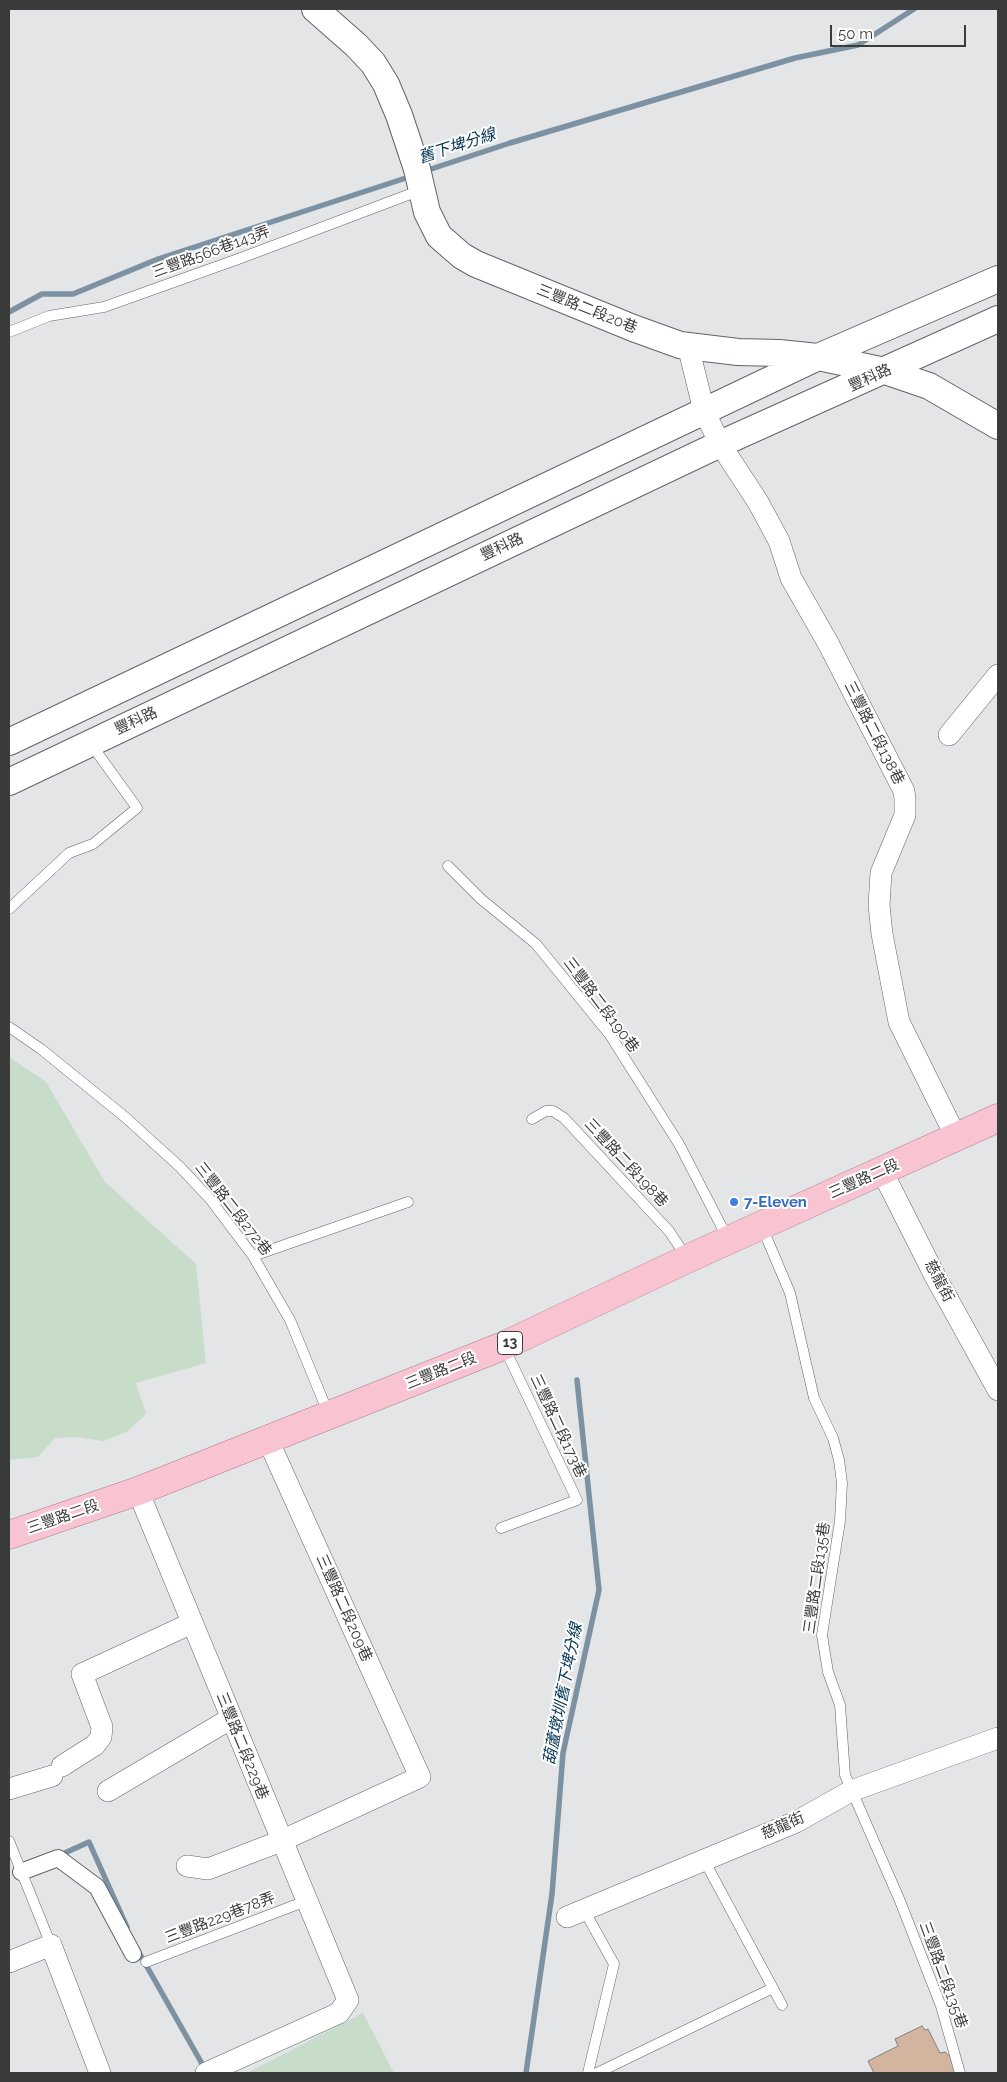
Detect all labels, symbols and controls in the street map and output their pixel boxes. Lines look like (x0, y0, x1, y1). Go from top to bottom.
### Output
scale bar (832, 15, 968, 47)
text: 50 m (838, 25, 873, 43)
water label: 舊下埤分線 (416, 125, 498, 167)
street label: 三豐路566巷143弄 (150, 222, 272, 282)
street label: 三豐路二段20巷 (534, 281, 640, 337)
street label: 豐科路 (846, 361, 894, 395)
street label: 豐科路 (478, 529, 526, 565)
street label: 三豐路二段138巷 (840, 678, 908, 788)
street label: 豐科路 (112, 703, 160, 739)
street label: 三豐路二段190巷 (559, 954, 643, 1056)
street label: 三豐路二段198巷 (581, 1115, 671, 1211)
street label: 三豐路二段 (826, 1156, 902, 1202)
street label: 三豐路二段272巷 (191, 1159, 275, 1259)
place label: 7-Eleven (744, 1193, 807, 1211)
marker: 7-Eleven (728, 1196, 740, 1208)
street label: 慈龍街 (920, 1257, 958, 1305)
road number: 13 (498, 1332, 522, 1355)
street label: 三豐路二段 (403, 1349, 479, 1393)
street label: 三豐路二段173巷 (526, 1371, 590, 1481)
street label: 三豐路二段 (25, 1496, 101, 1538)
street label: 三豐路二段135巷 (800, 1521, 834, 1635)
street label: 三豐路二段209巷 (312, 1551, 376, 1665)
water label: 葫蘆墩圳舊下埤分線 (540, 1621, 586, 1767)
street label: 三豐路二段229巷 (212, 1690, 272, 1802)
street label: 慈龍街 (759, 1809, 807, 1843)
street label: 三豐路229巷78弄 (162, 1889, 278, 1947)
street label: 三豐路二段135巷 (915, 1919, 971, 2031)

